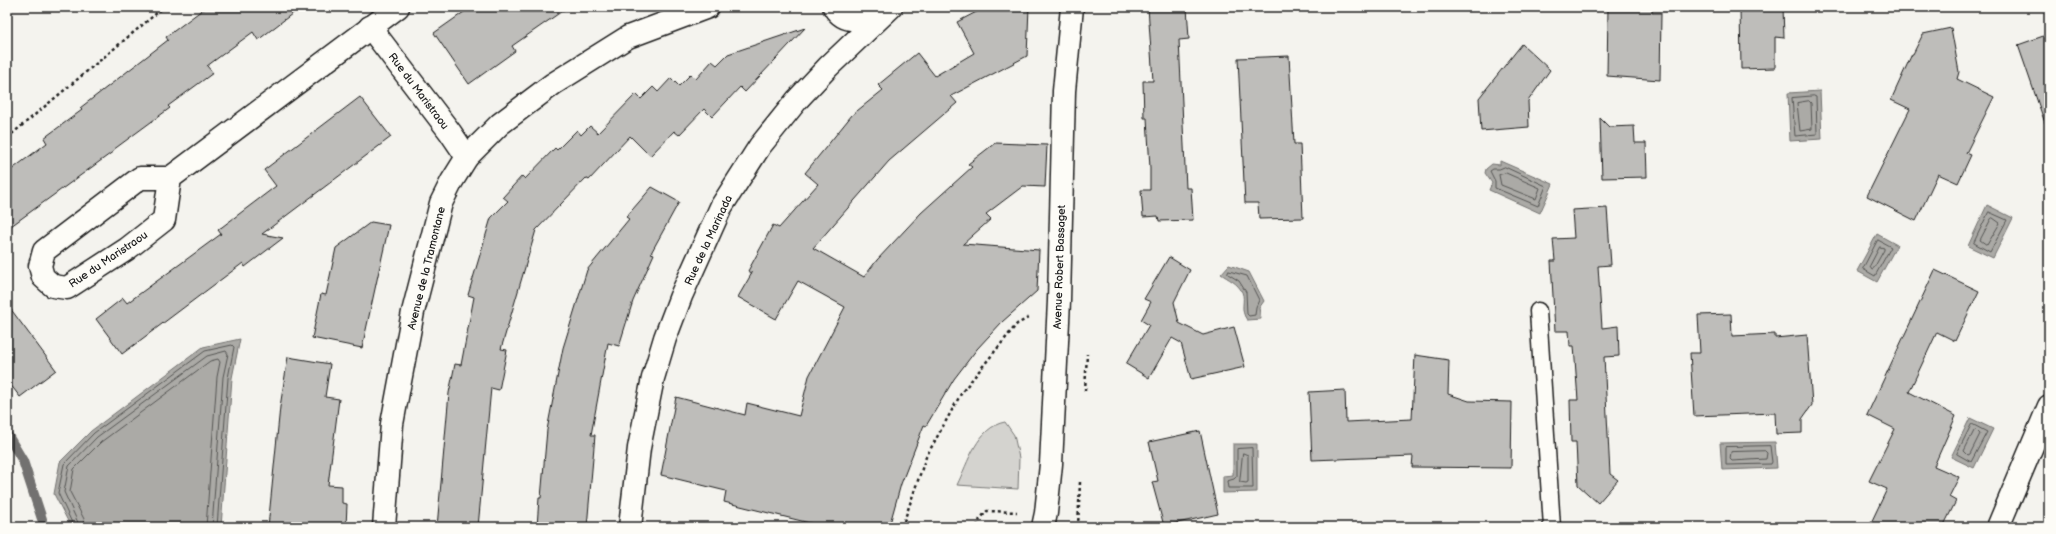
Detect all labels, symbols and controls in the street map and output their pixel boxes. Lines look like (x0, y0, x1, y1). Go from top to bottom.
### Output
street label: Rue du Maristraou (386, 51, 452, 132)
street label: Rue de la Marinada (682, 193, 735, 287)
street label: Avenue Robert Bassaget (1051, 204, 1068, 329)
street label: Avenue de la Tramontane (405, 205, 448, 331)
street label: Rue du Maristraou (66, 228, 150, 291)

